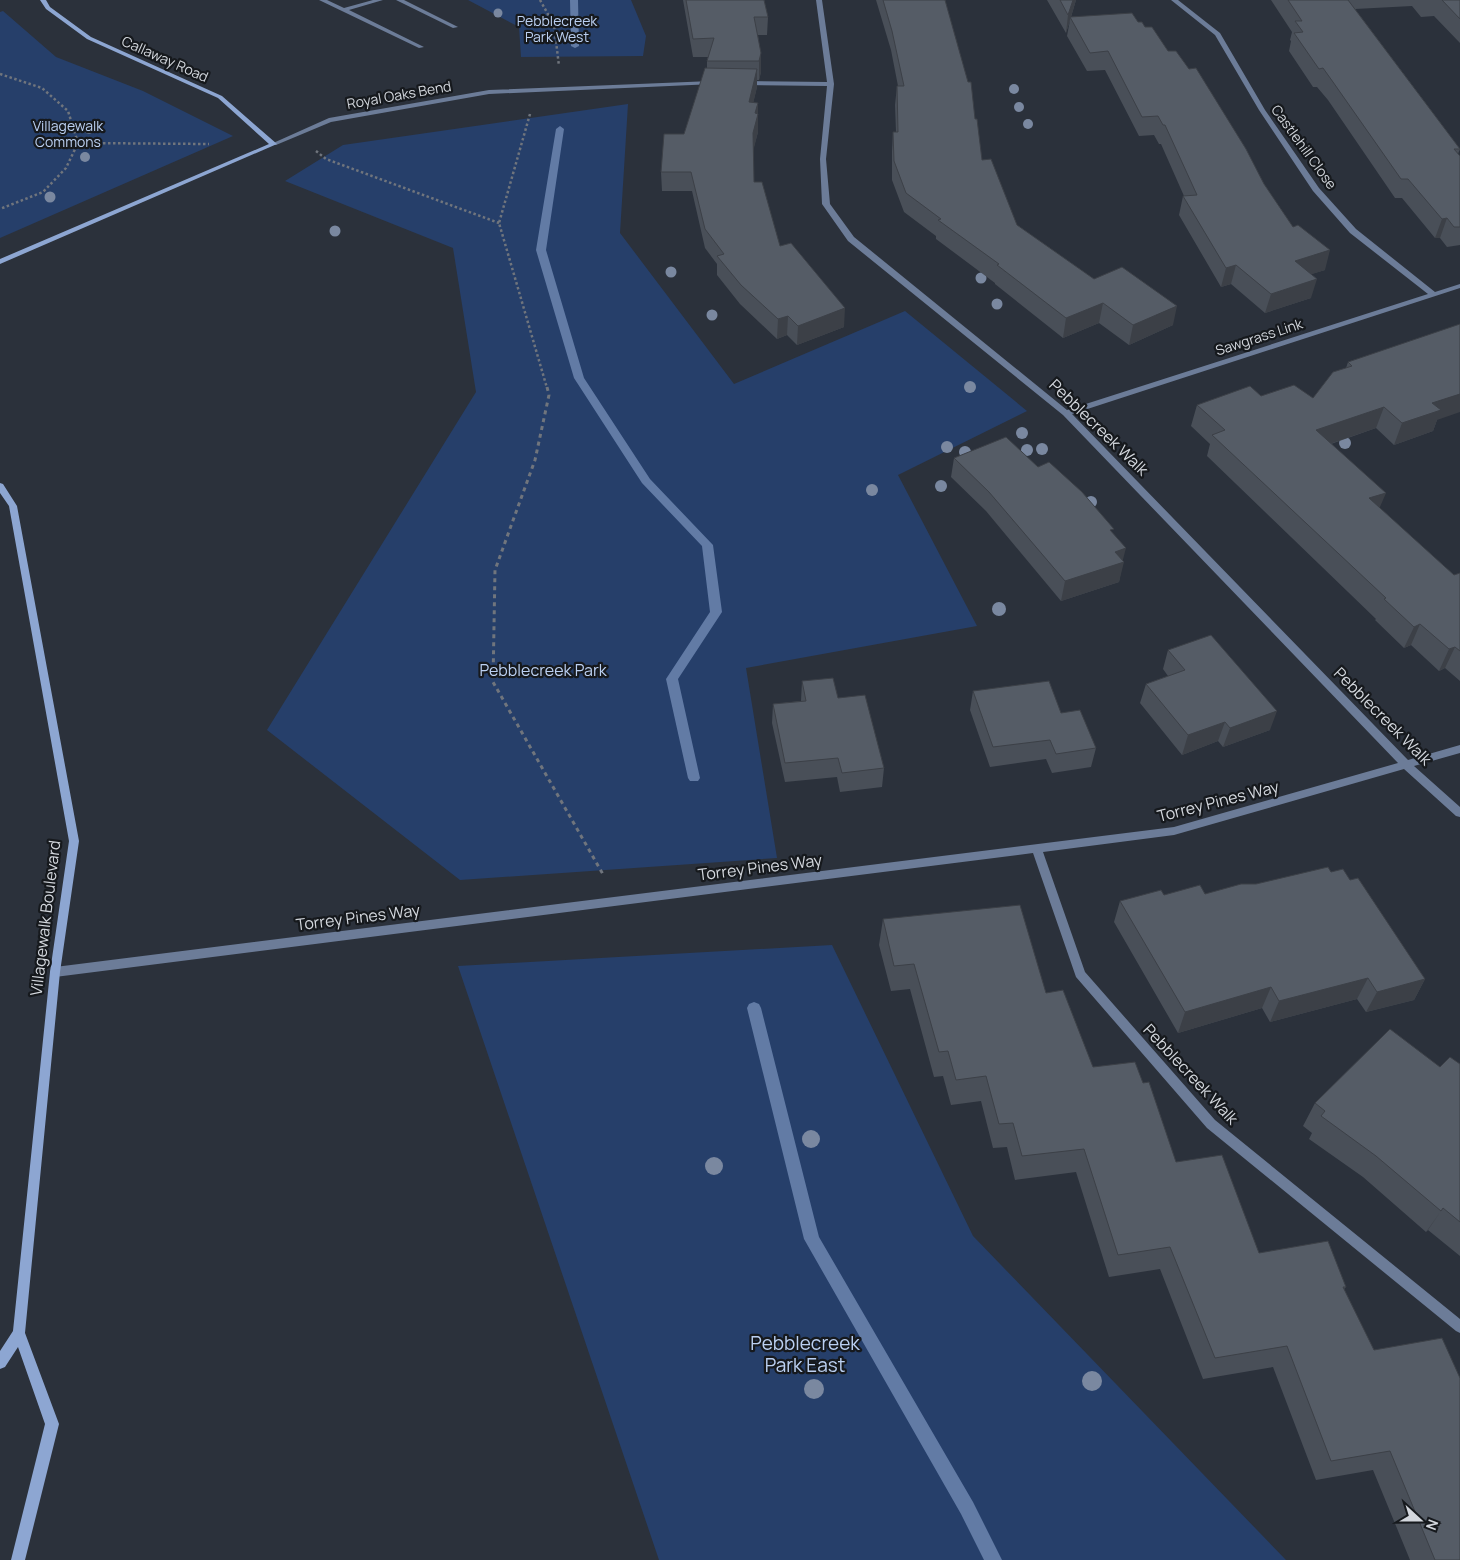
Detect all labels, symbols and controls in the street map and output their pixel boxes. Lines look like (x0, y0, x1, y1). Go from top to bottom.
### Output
park label: Pebblecreek Park West (517, 11, 598, 46)
street label: Callaway Road (119, 31, 211, 86)
street label: Royal Oaks Bend (345, 76, 453, 113)
street label: Castlehill Close (1267, 101, 1342, 193)
park label: Villagewalk Commons (33, 116, 104, 151)
street label: Sawgrass Link (1213, 313, 1306, 360)
street label: Pebblecreek Walk (1045, 374, 1154, 481)
park label: Pebblecreek Park (479, 659, 608, 681)
street label: Pebblecreek Walk (1329, 662, 1438, 771)
street label: Torrey Pines Way (1155, 775, 1282, 827)
street label: Villagewalk Boulevard (25, 839, 65, 997)
street label: Torrey Pines Way (697, 848, 824, 886)
street label: Torrey Pines Way (295, 898, 422, 936)
street label: Pebblecreek Walk (1139, 1019, 1244, 1130)
park label: Pebblecreek Park East (750, 1330, 860, 1378)
north arrow (1395, 1495, 1445, 1545)
text: N (1422, 1517, 1443, 1533)

